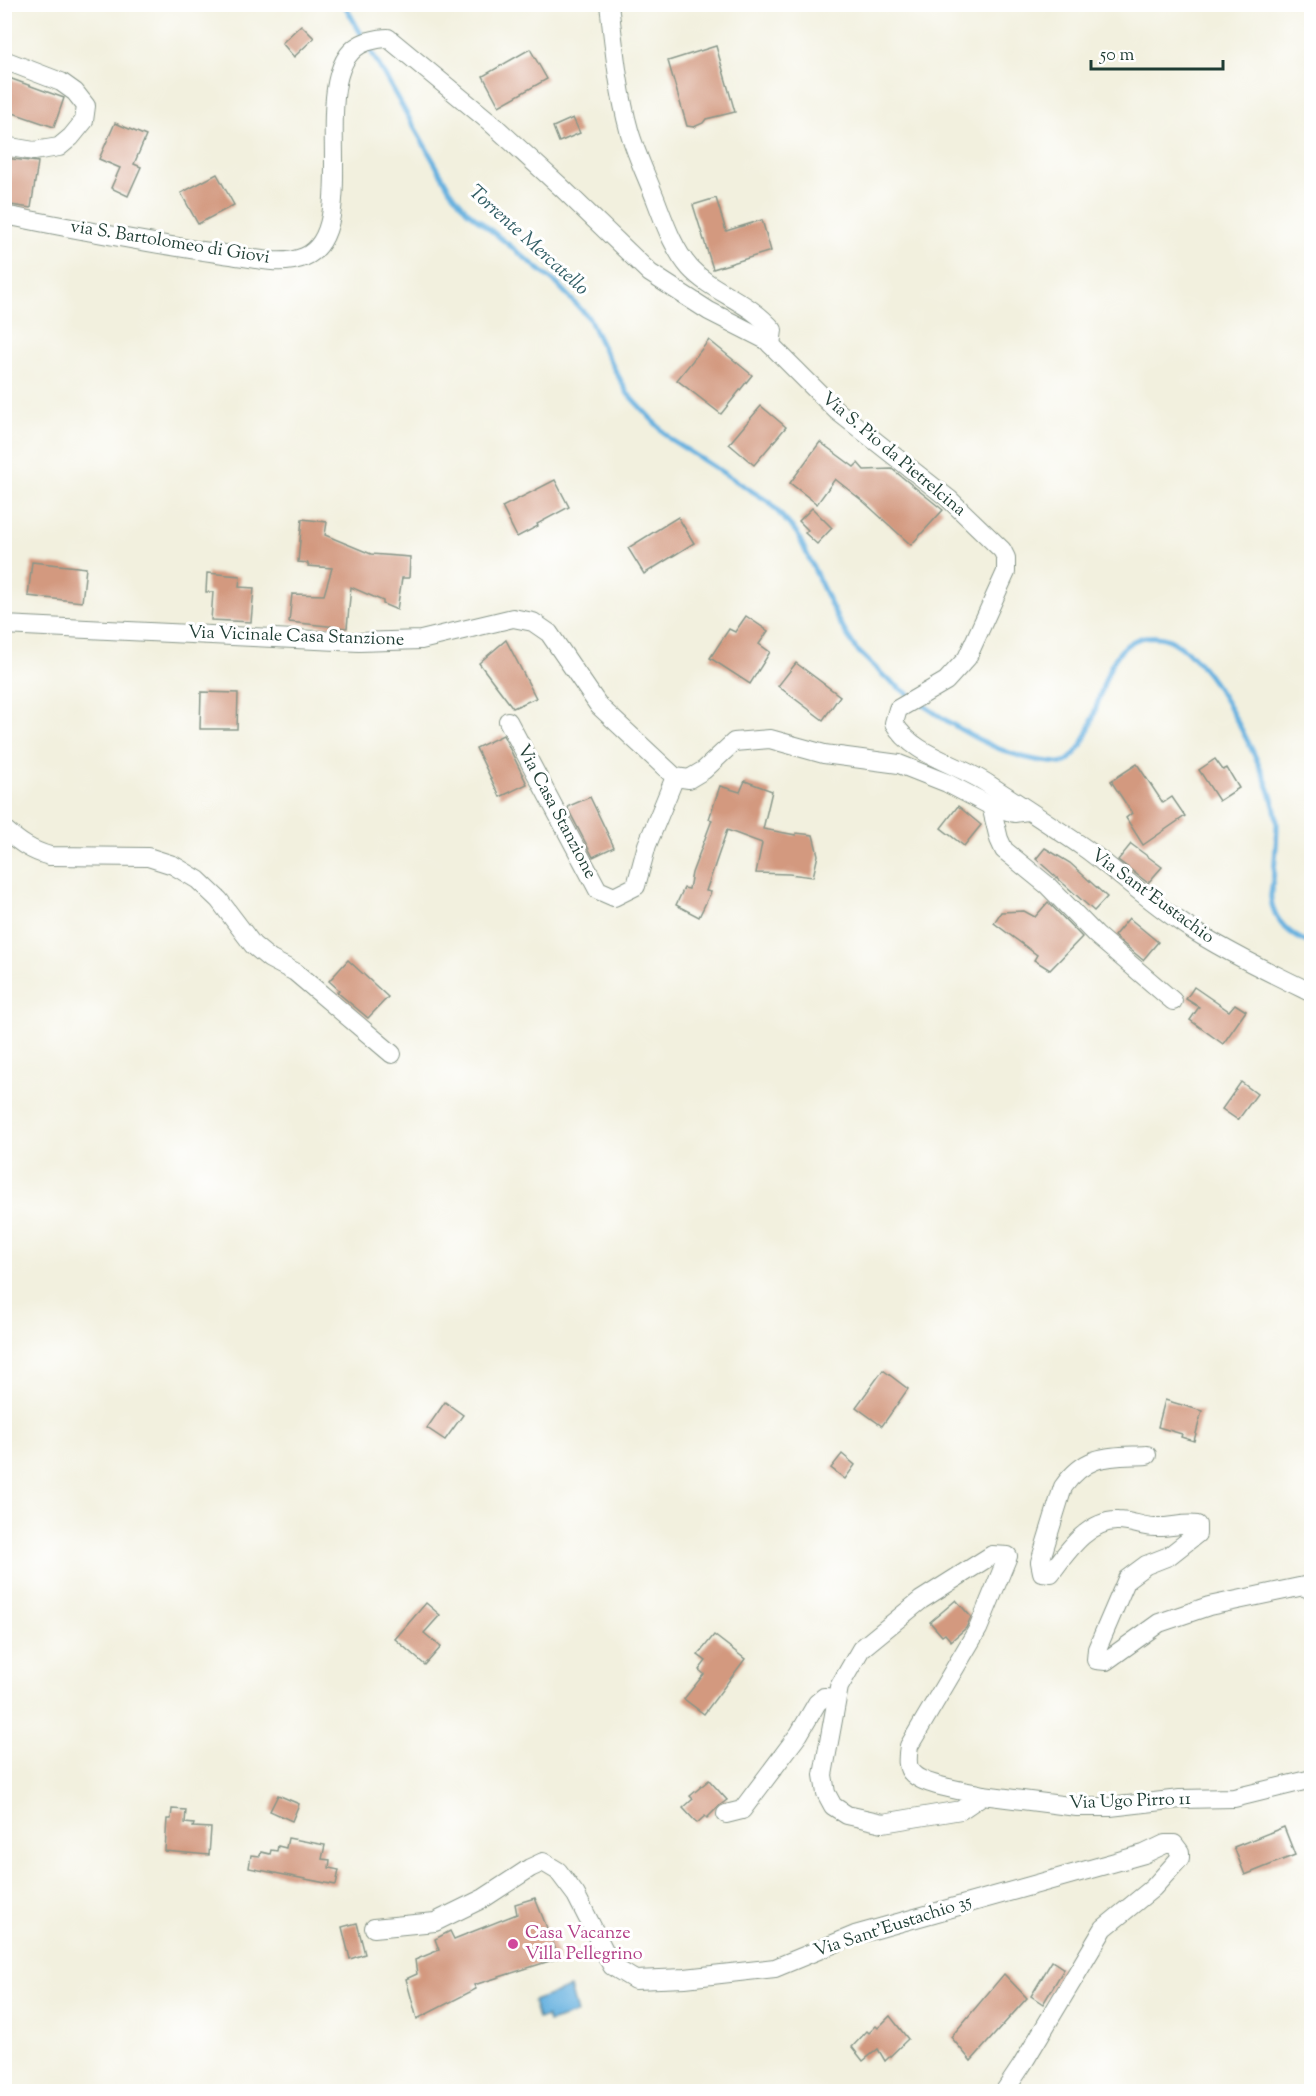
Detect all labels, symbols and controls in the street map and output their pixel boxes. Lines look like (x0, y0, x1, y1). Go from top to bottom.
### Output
scale bar (1091, 33, 1223, 71)
text: 50 m (1099, 43, 1135, 69)
water label: Torrente Mercatello (461, 179, 595, 303)
street label: via S. Bartolomeo di Giovi (68, 214, 272, 272)
street label: Via S. Pio da Pietrelcina (815, 387, 971, 523)
street label: Via Vicinale Casa Stanzione (187, 620, 405, 654)
street label: Via Casa Stanzione (510, 740, 602, 884)
street label: Via Sant'Eustachio (1085, 843, 1219, 951)
street label: Via Ugo Pirro 11 (1069, 1787, 1191, 1817)
street label: Via Sant'Eustachio 35 (811, 1889, 975, 1965)
place label: Casa Vacanze Villa Pellegrino (525, 1921, 643, 1968)
marker: Casa Vacanze Villa Pellegrino (506, 1937, 520, 1951)

